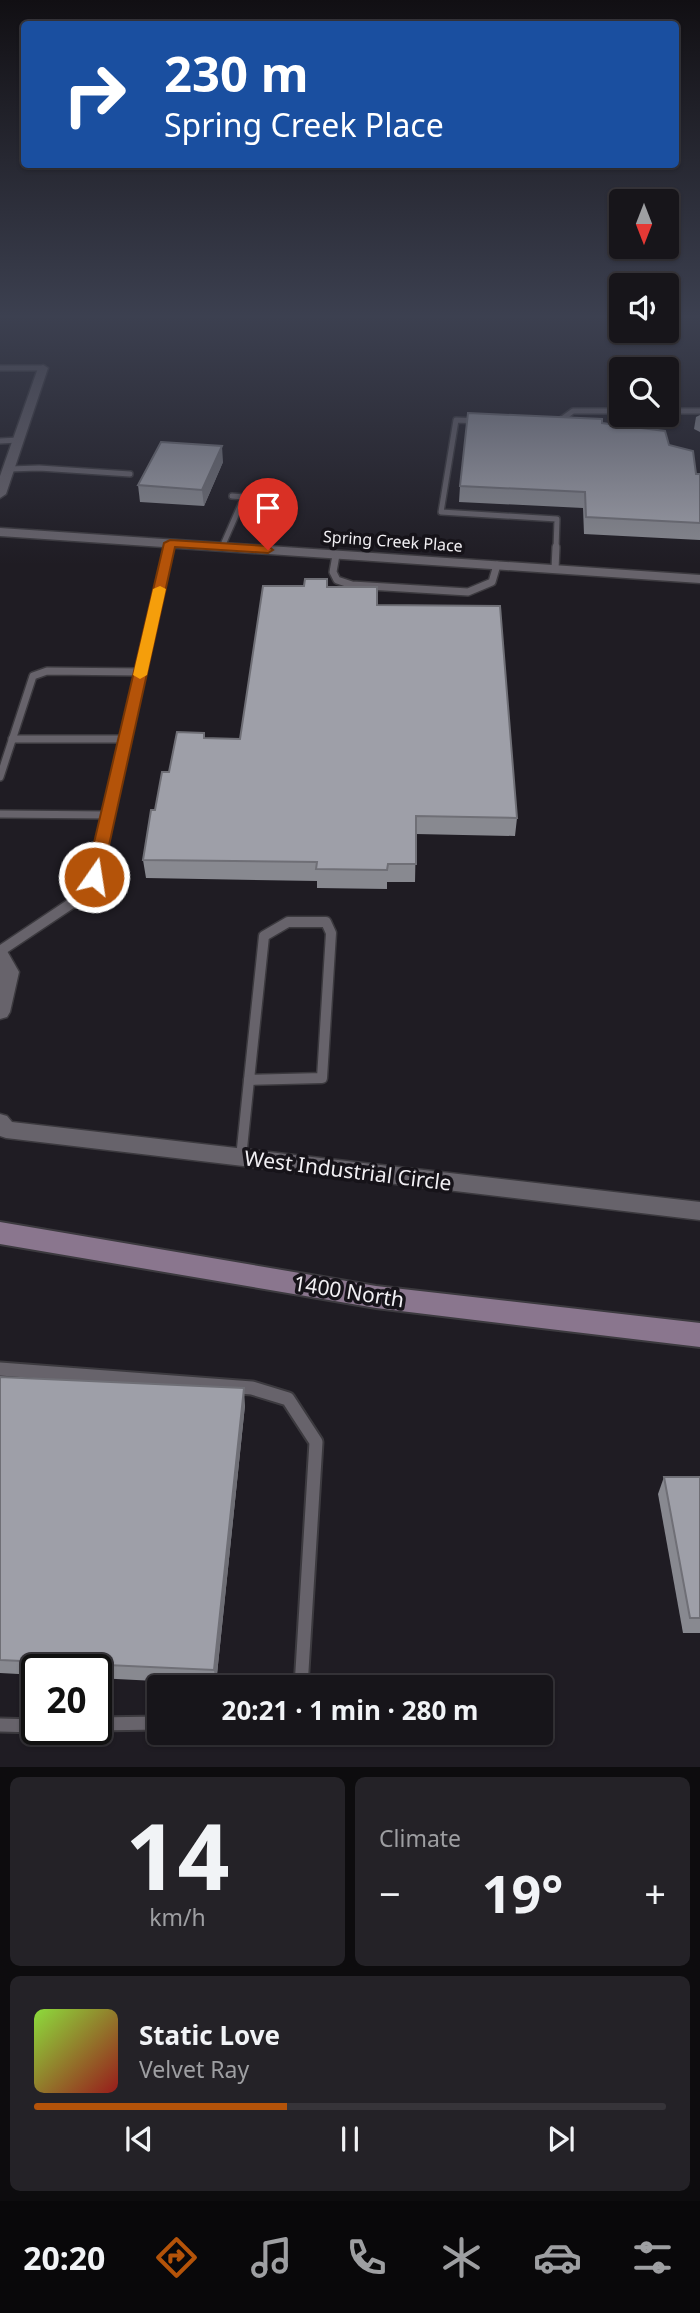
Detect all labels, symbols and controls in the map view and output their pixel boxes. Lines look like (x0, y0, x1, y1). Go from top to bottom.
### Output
text: 230 m (164, 40, 309, 106)
icon: right (49, 49, 140, 140)
text: Spring Creek Place (164, 103, 444, 146)
north arrow (609, 189, 679, 259)
map controls (609, 189, 679, 427)
button: sound (609, 273, 679, 343)
button: search (609, 357, 679, 427)
pin (238, 478, 298, 550)
icon: arrive (249, 489, 287, 527)
street label: Spring Creek Place (322, 525, 464, 557)
position arrow (57, 840, 131, 914)
street label: West Industrial Circle (243, 1143, 453, 1197)
street label: 1400 North (292, 1268, 406, 1314)
speed limit sign: 20 (21, 1654, 112, 1745)
text: 20:21 · 1 min · 280 m (222, 1692, 478, 1728)
text: 14 (125, 1793, 230, 1917)
text: Climate (379, 1822, 461, 1854)
text: 19° (482, 1857, 563, 1928)
text: − (379, 1867, 401, 1919)
text: + (644, 1867, 666, 1919)
text: km/h (149, 1901, 206, 1933)
text: Static Love (139, 2017, 280, 2053)
text: Velvet Ray (139, 2053, 249, 2085)
icon: previous (120, 2120, 158, 2158)
icon: pause (331, 2120, 369, 2158)
icon: next (542, 2120, 580, 2158)
icon: directions (152, 2233, 201, 2282)
icon: music (247, 2233, 296, 2282)
icon: phone (342, 2233, 391, 2282)
icon: climate (437, 2233, 486, 2282)
icon: car (533, 2233, 582, 2282)
icon: filters (628, 2233, 677, 2282)
text: 20:20 (23, 2236, 105, 2279)

